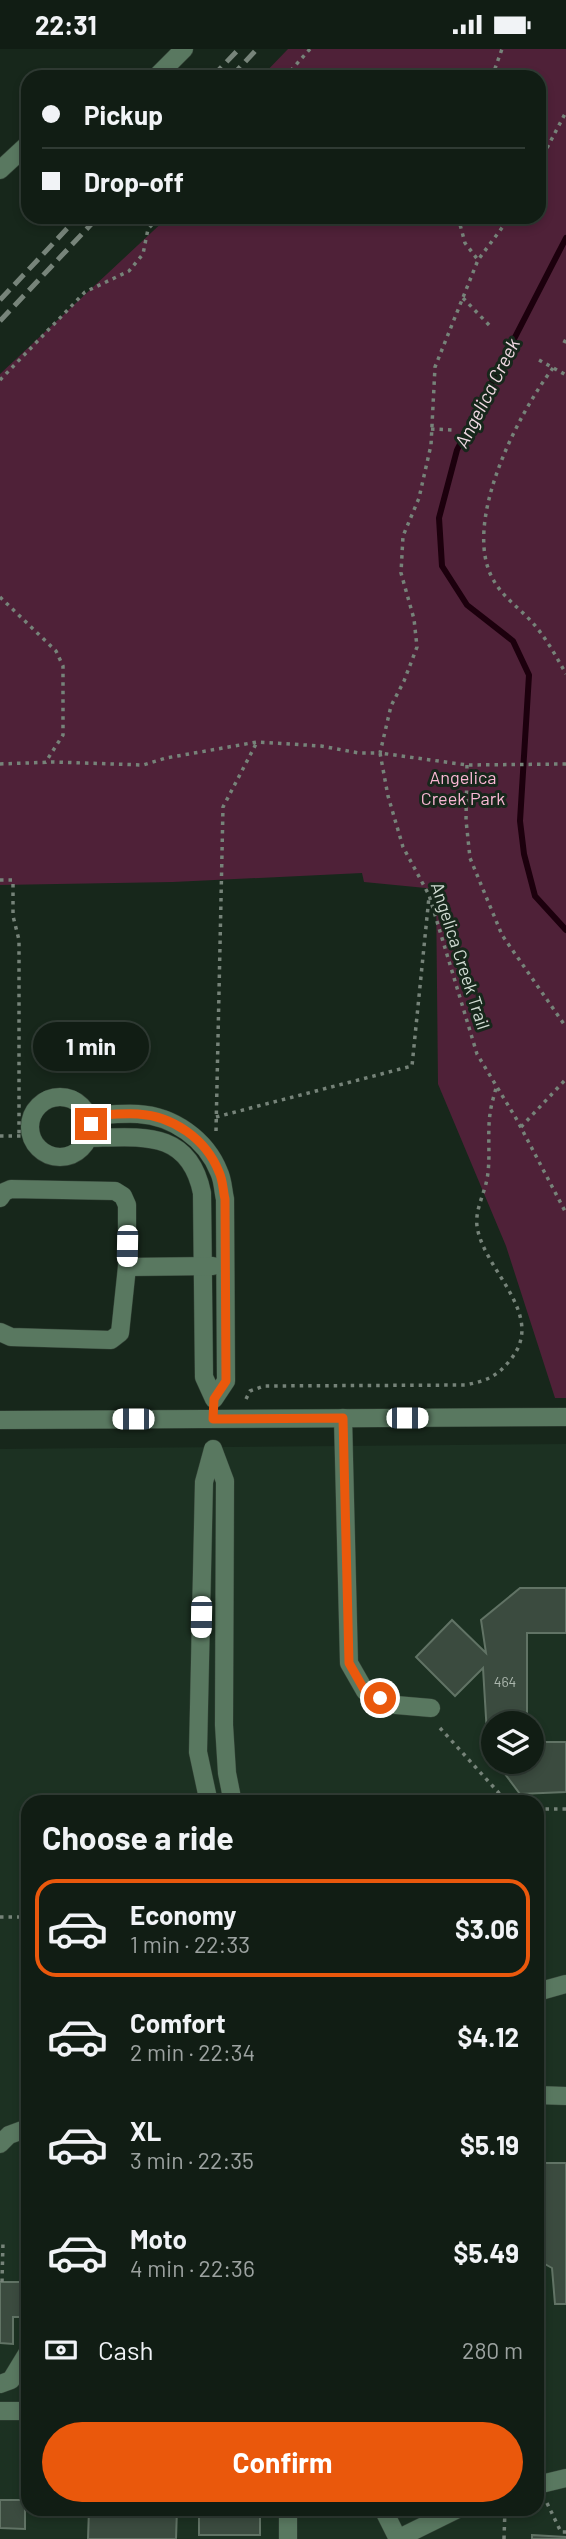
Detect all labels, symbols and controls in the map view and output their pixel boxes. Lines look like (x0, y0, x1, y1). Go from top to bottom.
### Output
text: 22:31 (35, 9, 97, 40)
text: Pickup (84, 99, 163, 130)
text: Drop-off (84, 166, 184, 197)
water label: Angelica Creek (449, 334, 524, 451)
park label: Angelica Creek Park (421, 766, 505, 809)
street label: Angelica Creek Trail (427, 879, 495, 1032)
callout: 1 min (33, 1023, 149, 1072)
text: 1 min (66, 1032, 116, 1060)
route end (75, 1108, 107, 1140)
car (117, 1225, 138, 1267)
car (387, 1408, 429, 1429)
car (113, 1409, 155, 1430)
car (191, 1596, 212, 1638)
house number: 464 (494, 1673, 516, 1690)
route start (364, 1682, 396, 1714)
map controls (481, 1711, 544, 1774)
button: layers (481, 1711, 544, 1774)
text: Choose a ride (42, 1818, 234, 1856)
icon: car (46, 1897, 109, 1960)
text: Economy (130, 1899, 236, 1930)
text: $3.06 (455, 1913, 519, 1944)
text: 1 min · 22:33 (130, 1930, 250, 1958)
icon: car (46, 2005, 109, 2068)
text: Comfort (130, 2007, 226, 2038)
text: $4.12 (458, 2021, 519, 2052)
text: 2 min · 22:34 (130, 2038, 255, 2066)
icon: car (46, 2113, 109, 2176)
text: XL (130, 2115, 161, 2146)
text: $5.19 (460, 2129, 519, 2160)
text: 3 min · 22:35 (130, 2146, 254, 2174)
icon: car (46, 2221, 109, 2284)
text: Moto (130, 2223, 187, 2254)
text: $5.49 (454, 2237, 519, 2268)
text: 4 min · 22:36 (130, 2254, 255, 2282)
icon: cash (42, 2331, 80, 2369)
text: Cash (98, 2334, 153, 2365)
text: 280 m (462, 2336, 523, 2364)
button: Confirm (42, 2422, 523, 2502)

